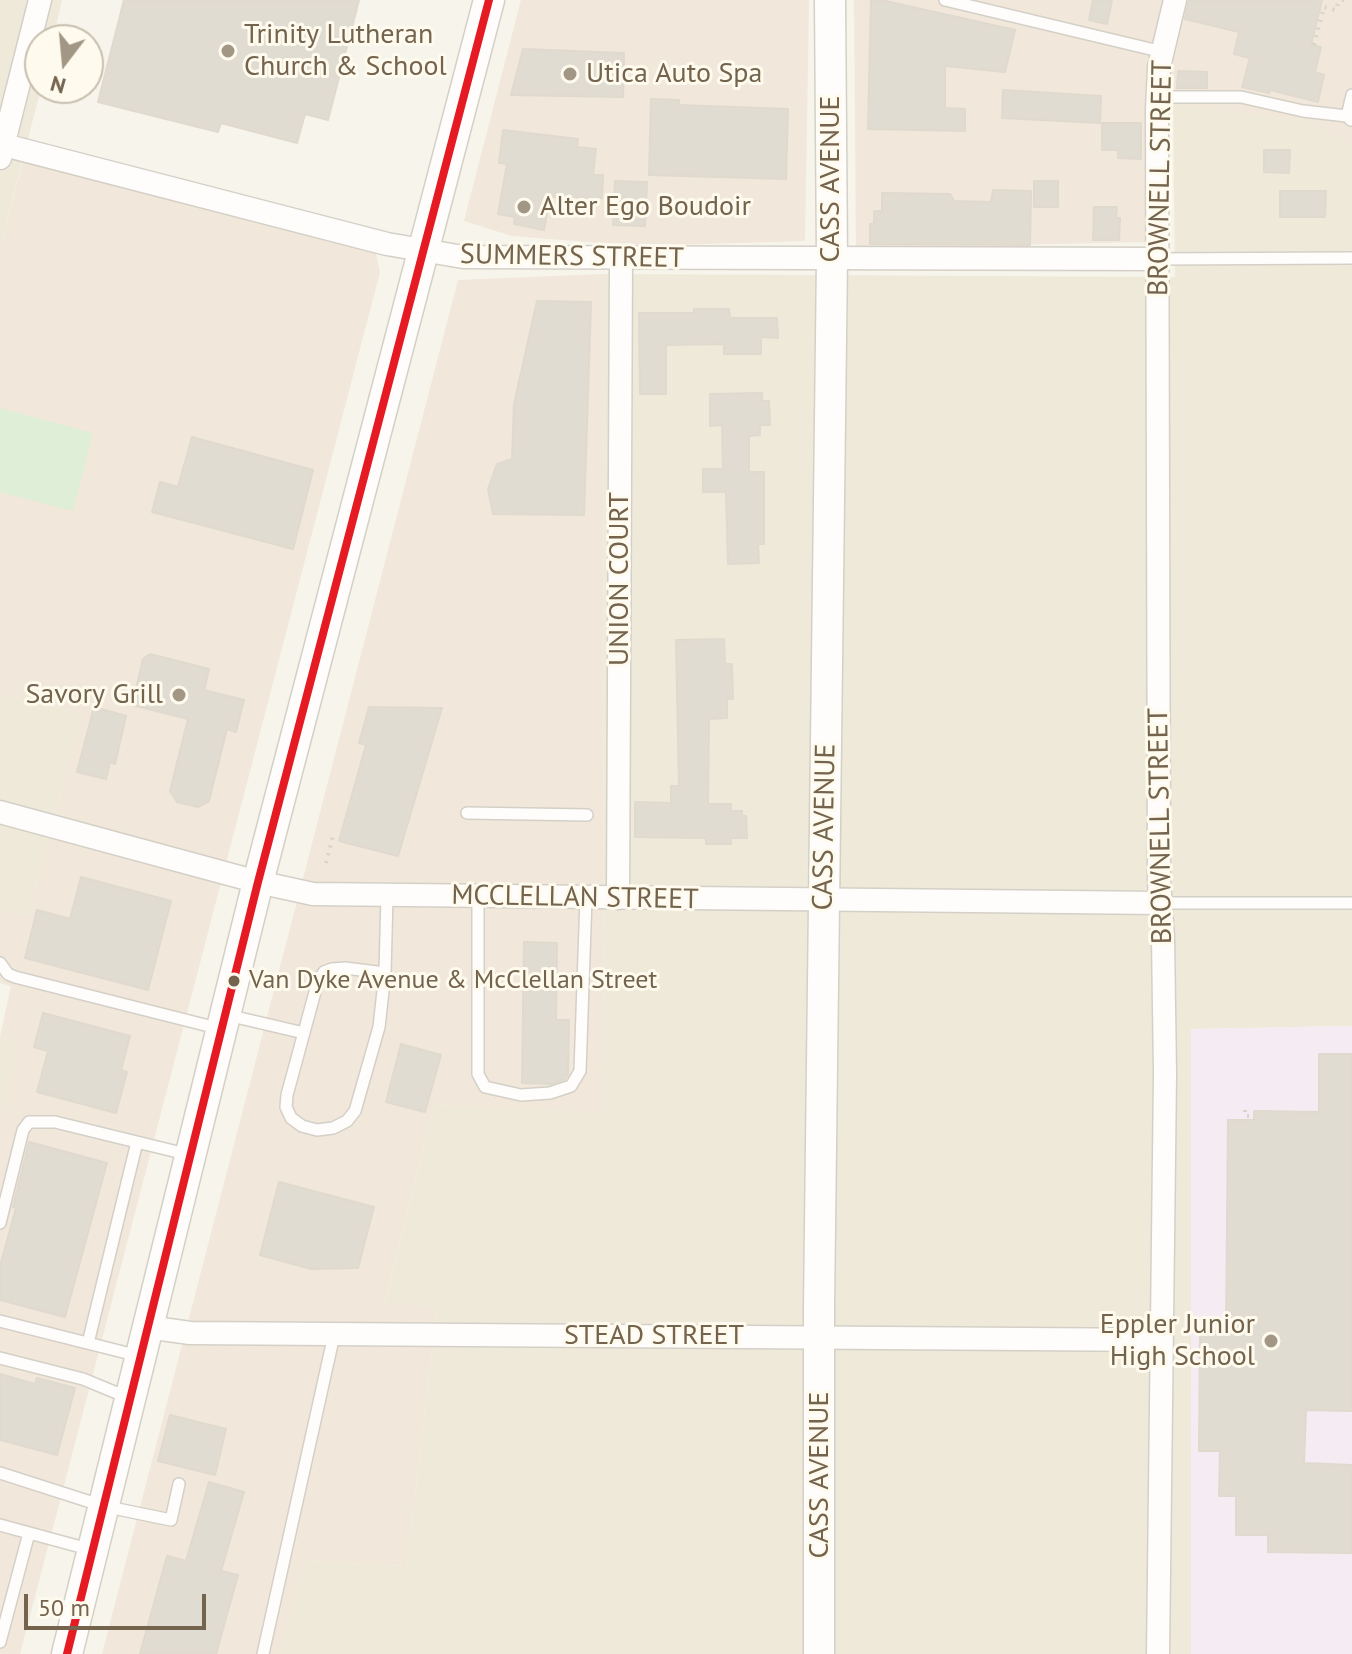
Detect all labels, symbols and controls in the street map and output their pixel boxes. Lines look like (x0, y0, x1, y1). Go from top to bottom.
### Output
place label: Trinity Lutheran Church & School (244, 18, 447, 84)
north arrow (24, 24, 104, 104)
marker: Trinity Lutheran Church & School (219, 42, 237, 60)
place label: Utica Auto Spa (586, 57, 762, 91)
street label: BROWNELL STREET (1142, 59, 1180, 297)
marker: Utica Auto Spa (561, 65, 579, 83)
text: N (47, 70, 69, 101)
street label: CASS AVENUE (814, 96, 848, 262)
place label: Alter Ego Boudoir (540, 190, 751, 224)
marker: Alter Ego Boudoir (515, 198, 533, 216)
street label: SUMMERS STREET (460, 238, 684, 276)
street label: UNION COURT (603, 492, 637, 666)
place label: Savory Grill (25, 678, 163, 712)
marker: Savory Grill (170, 686, 188, 704)
street label: BROWNELL STREET (1142, 707, 1180, 945)
street label: CASS AVENUE (807, 743, 843, 911)
street label: MCCLELLAN STREET (451, 879, 699, 917)
place label: Van Dyke Avenue & McClellan Street (249, 965, 657, 997)
marker: Van Dyke Avenue & McClellan Street (226, 973, 242, 989)
place label: Eppler Junior High School (1100, 1308, 1255, 1374)
street label: STEAD STREET (564, 1319, 744, 1353)
marker: Eppler Junior High School (1262, 1332, 1280, 1350)
street label: CASS AVENUE (803, 1392, 837, 1558)
scale bar (28, 1578, 210, 1628)
text: 50 m (38, 1592, 90, 1623)

